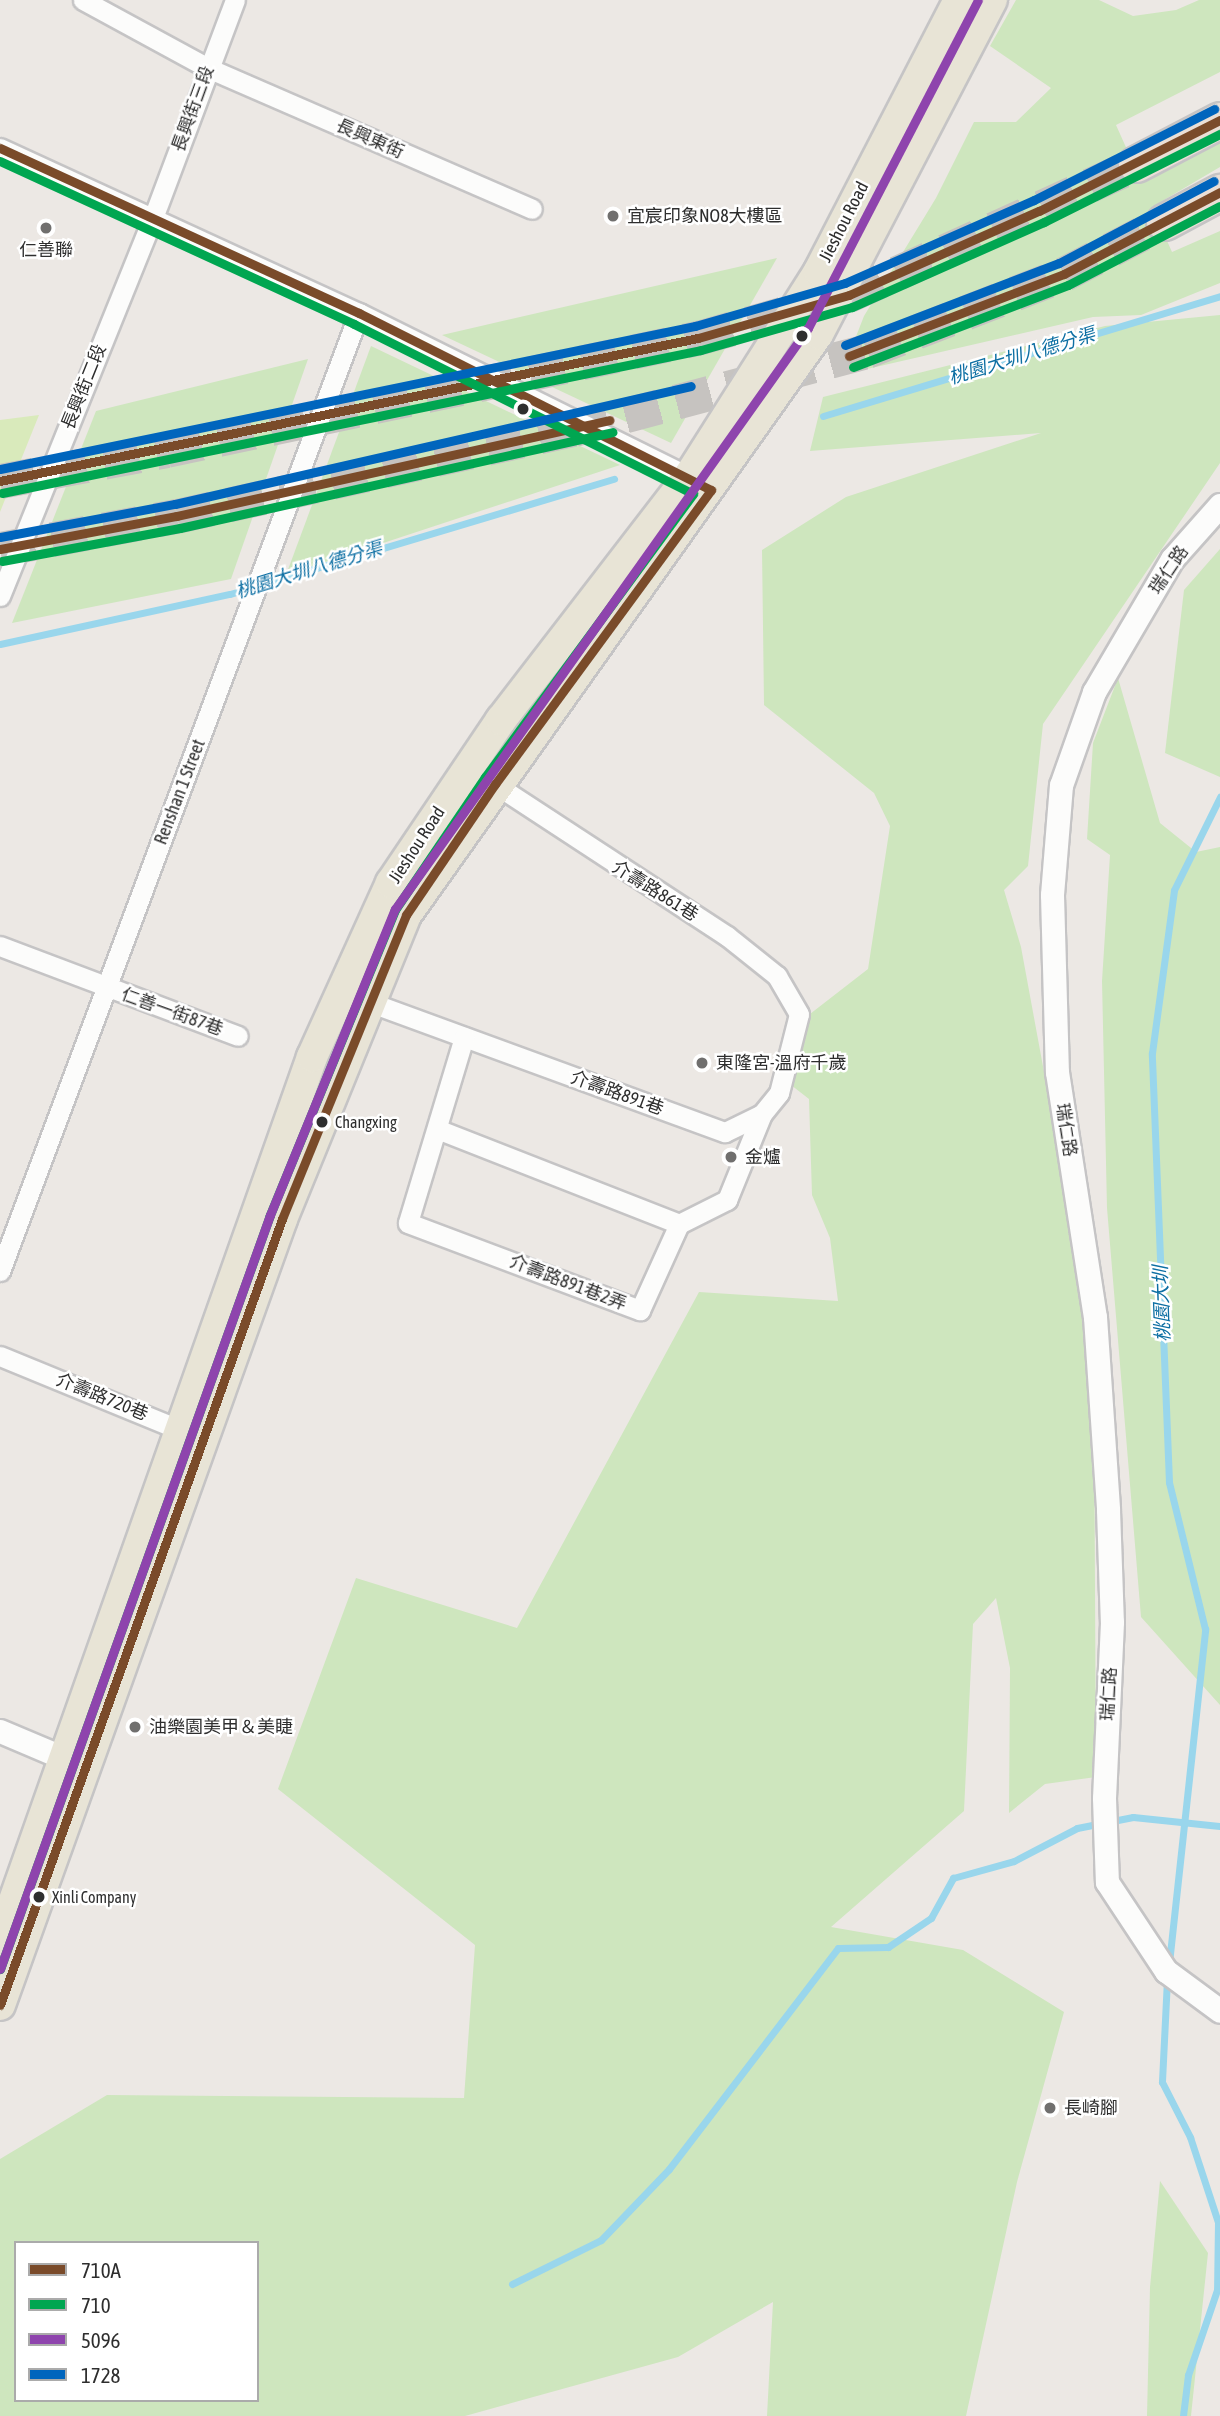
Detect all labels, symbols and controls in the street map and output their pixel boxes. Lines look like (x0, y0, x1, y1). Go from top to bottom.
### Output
street label: 長興街三段 (167, 63, 219, 155)
street label: 長興東街 (333, 114, 407, 164)
street label: Jieshou Road (815, 178, 873, 266)
place label: 宜宸印象NO8大樓區 (627, 205, 783, 227)
marker: 宜宸印象NO8大樓區 (605, 208, 621, 224)
marker: 仁善聯 (38, 220, 54, 236)
place label: 仁善聯 (19, 239, 73, 261)
water label: 桃園大圳八德分渠 (946, 323, 1098, 389)
unlabelled marker (795, 329, 809, 343)
street label: 長興街二段 (57, 341, 111, 433)
unlabelled marker (516, 402, 530, 416)
water label: 桃園大圳八德分渠 (233, 537, 385, 603)
street label: 瑞仁路 (1145, 542, 1193, 598)
street label: Renshan 1 Street (150, 736, 210, 848)
street label: Jieshou Road (384, 803, 450, 887)
street label: 介壽路861巷 (608, 856, 702, 926)
street label: 仁善一街87巷 (118, 984, 226, 1040)
place label: 東隆宮-溫府千歲 (716, 1052, 846, 1074)
marker: 東隆宮-溫府千歲 (694, 1055, 710, 1071)
street label: 介壽路891巷 (568, 1066, 666, 1120)
street label: 瑞仁路 (1051, 1102, 1081, 1158)
place label: Changxing (335, 1112, 397, 1132)
marker: Changxing (315, 1115, 329, 1129)
place label: 金爐 (745, 1146, 781, 1168)
marker: 金爐 (723, 1149, 739, 1165)
street label: 介壽路891巷2弄 (506, 1251, 630, 1315)
water label: 桃園大圳 (1149, 1266, 1175, 1342)
street label: 介壽路720巷 (53, 1369, 151, 1425)
street label: 瑞仁路 (1097, 1666, 1121, 1722)
place label: 油樂園美甲＆美睫 (149, 1716, 293, 1738)
marker: 油樂園美甲＆美睫 (127, 1719, 143, 1735)
place label: Xinli Company (52, 1887, 136, 1907)
marker: Xinli Company (32, 1890, 46, 1904)
place label: 長崎腳 (1064, 2097, 1118, 2119)
marker: 長崎腳 (1042, 2100, 1058, 2116)
legend (14, 2241, 259, 2402)
text: 710A (81, 2258, 121, 2282)
text: 710 (81, 2293, 111, 2317)
text: 5096 (81, 2328, 120, 2352)
text: 1728 (81, 2363, 120, 2387)

